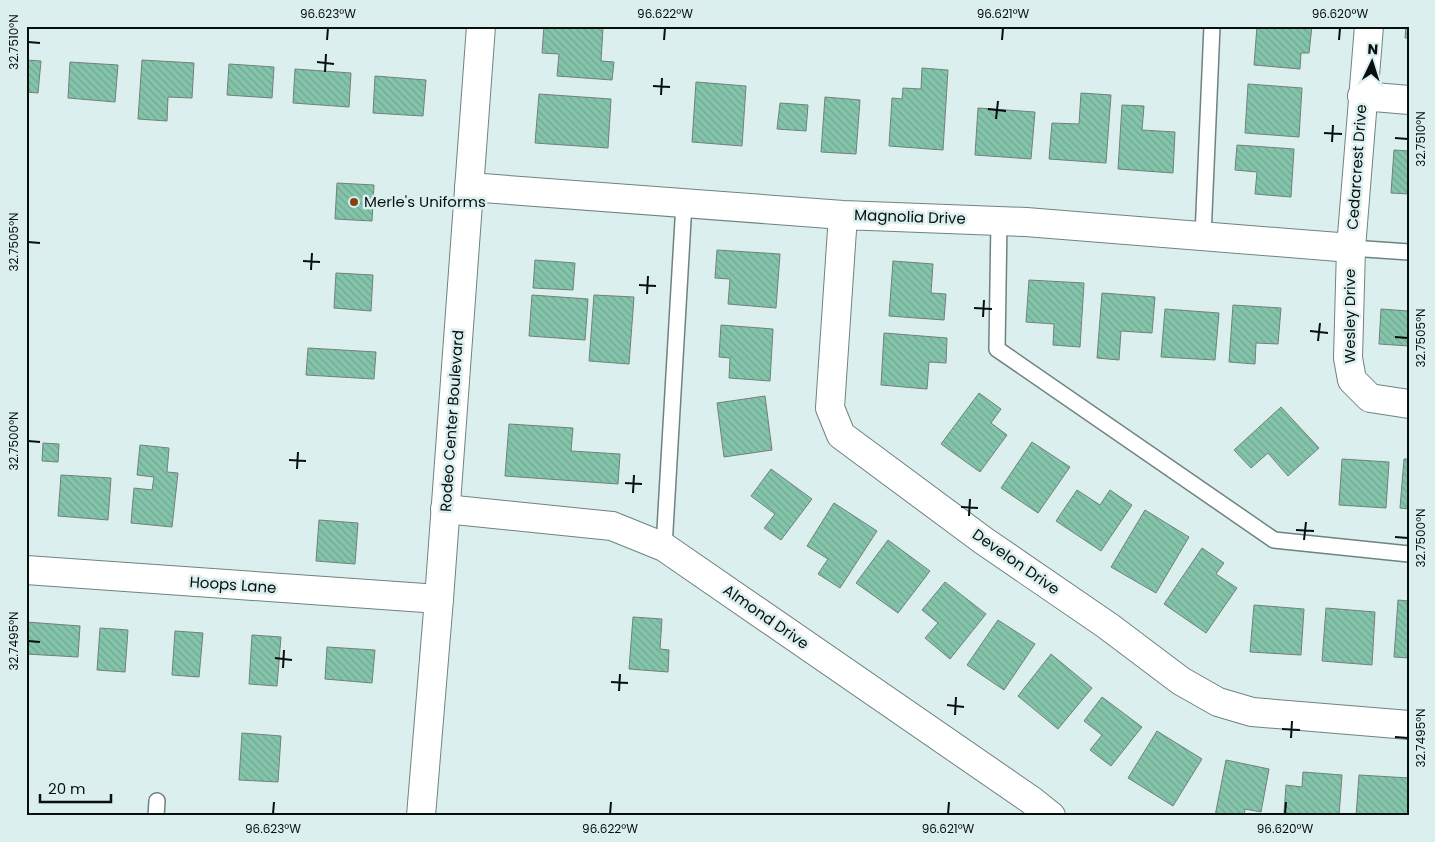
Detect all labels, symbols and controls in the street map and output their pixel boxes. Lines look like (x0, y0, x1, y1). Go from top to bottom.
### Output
text: 96.623°W (300, 5, 356, 22)
text: 96.622°W (637, 5, 693, 22)
text: 96.621°W (977, 5, 1030, 22)
text: 96.620°W (1312, 5, 1368, 22)
text: 32.7510°N (5, 14, 22, 70)
north arrow (1348, 38, 1398, 88)
text: N (1367, 39, 1379, 59)
street label: Cedarcrest Drive (1342, 104, 1371, 230)
text: 32.7510°N (1412, 111, 1429, 167)
place label: Merle's Uniforms (364, 191, 486, 212)
marker: Merle's Uniforms (348, 196, 360, 208)
street label: Magnolia Drive (854, 204, 966, 229)
text: 32.7505°N (5, 212, 22, 272)
street label: Wesley Drive (1339, 269, 1360, 363)
text: 32.7505°N (1412, 308, 1429, 368)
street label: Rodeo Center Boulevard (435, 329, 468, 513)
text: 32.7500°N (5, 411, 22, 471)
text: 32.7500°N (1412, 508, 1429, 568)
street label: Develon Drive (968, 524, 1064, 599)
street label: Hoops Lane (189, 571, 277, 598)
street label: Almond Drive (719, 579, 813, 654)
text: 32.7495°N (5, 611, 22, 671)
text: 32.7495°N (1412, 708, 1429, 768)
scale bar (40, 772, 111, 804)
text: 20 m (48, 778, 86, 799)
text: 96.623°W (245, 820, 301, 837)
text: 96.622°W (582, 820, 638, 837)
text: 96.621°W (922, 820, 975, 837)
text: 96.620°W (1257, 820, 1313, 837)

